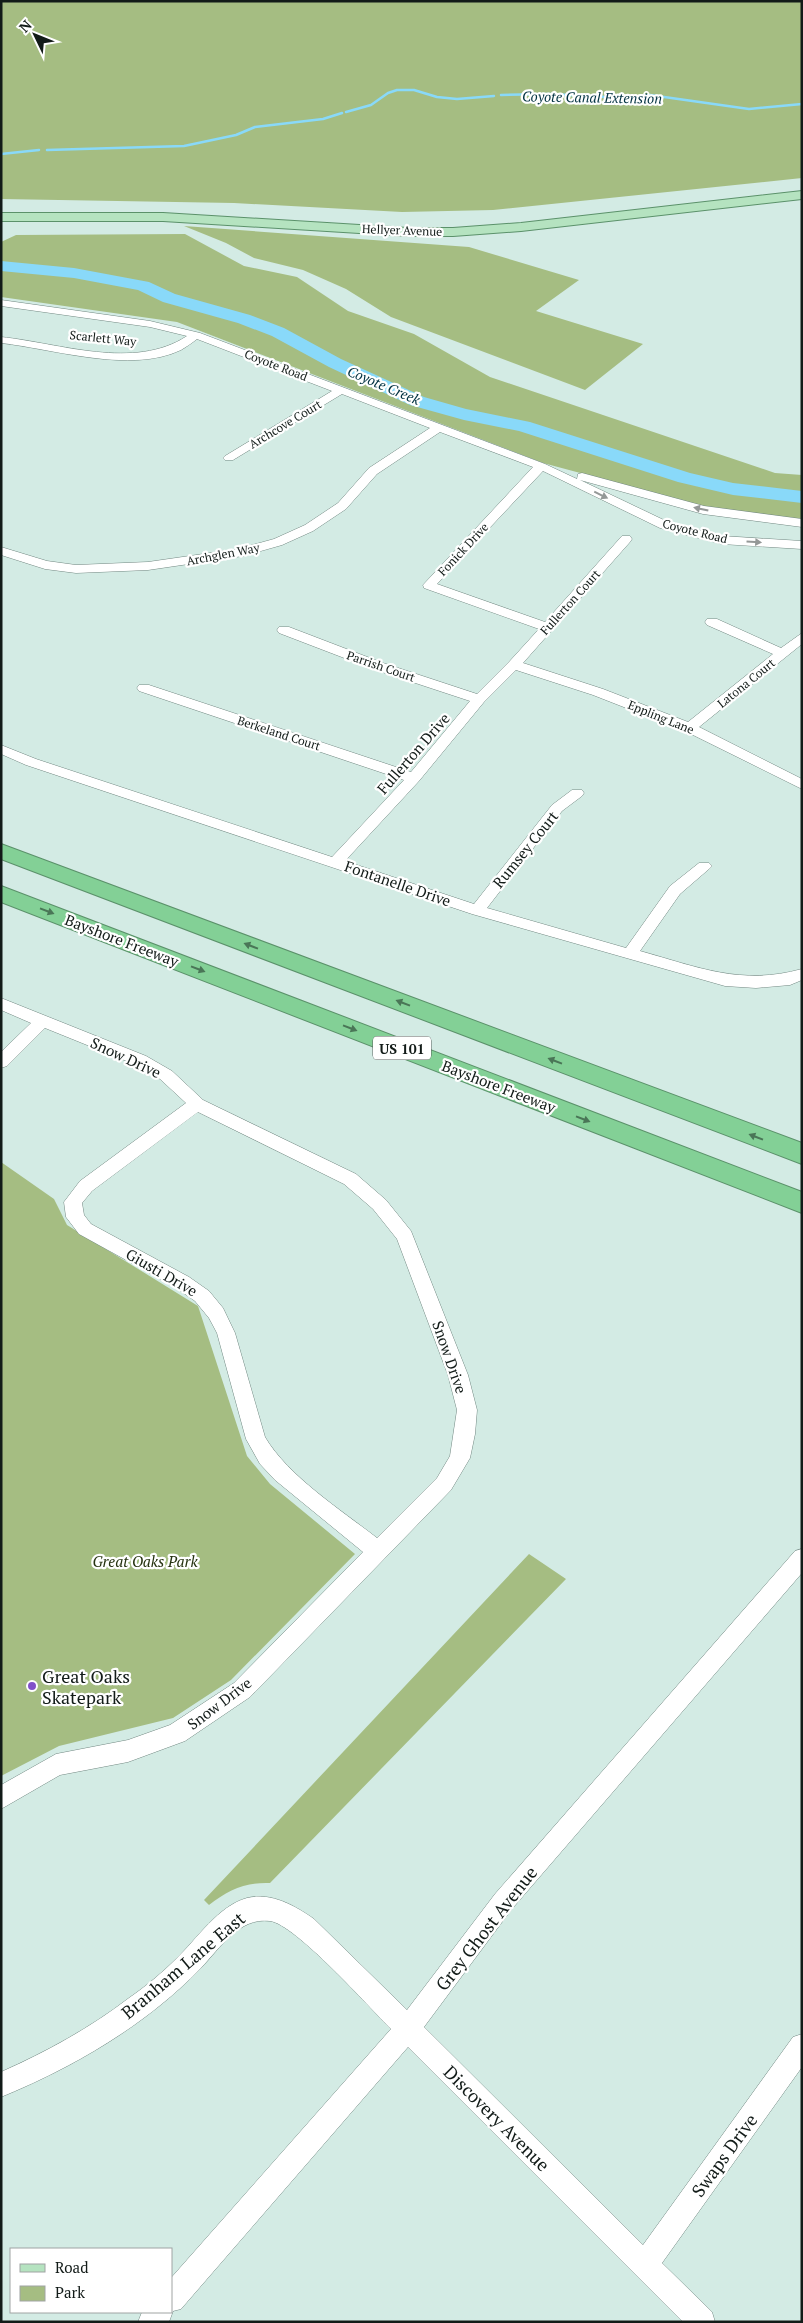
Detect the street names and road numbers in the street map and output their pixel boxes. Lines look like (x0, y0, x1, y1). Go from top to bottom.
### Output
street label: Hellyer Avenue (362, 221, 442, 239)
street label: Scarlett Way (69, 327, 138, 349)
street label: Coyote Road (242, 346, 310, 384)
street label: Archcove Court (246, 396, 325, 452)
street label: Coyote Road (661, 516, 729, 546)
street label: Fonick Drive (435, 519, 491, 579)
street label: Archglen Way (185, 539, 262, 568)
street label: Fullerton Court (537, 566, 604, 638)
street label: Parrish Court (345, 647, 418, 685)
street label: Latona Court (714, 655, 778, 711)
street label: Eppling Lane (626, 697, 696, 737)
street label: Fullerton Drive (372, 708, 454, 798)
street label: Berkeland Court (236, 712, 323, 754)
street label: Rumsey Court (488, 806, 563, 892)
street label: Fontanelle Drive (342, 855, 454, 911)
street label: Bayshore Freeway (62, 909, 182, 971)
street label: Snow Drive (88, 1032, 164, 1082)
road number: US 101 (373, 1036, 431, 1060)
street label: Bayshore Freeway (439, 1055, 559, 1117)
street label: Giusti Drive (123, 1243, 201, 1301)
street label: Snow Drive (428, 1318, 472, 1396)
street label: Snow Drive (183, 1672, 255, 1734)
street label: Grey Ghost Avenue (430, 1861, 542, 1995)
street label: Branham Lane East (116, 1906, 250, 2024)
street label: Discovery Avenue (439, 2060, 555, 2176)
street label: Swaps Drive (686, 2109, 762, 2201)

